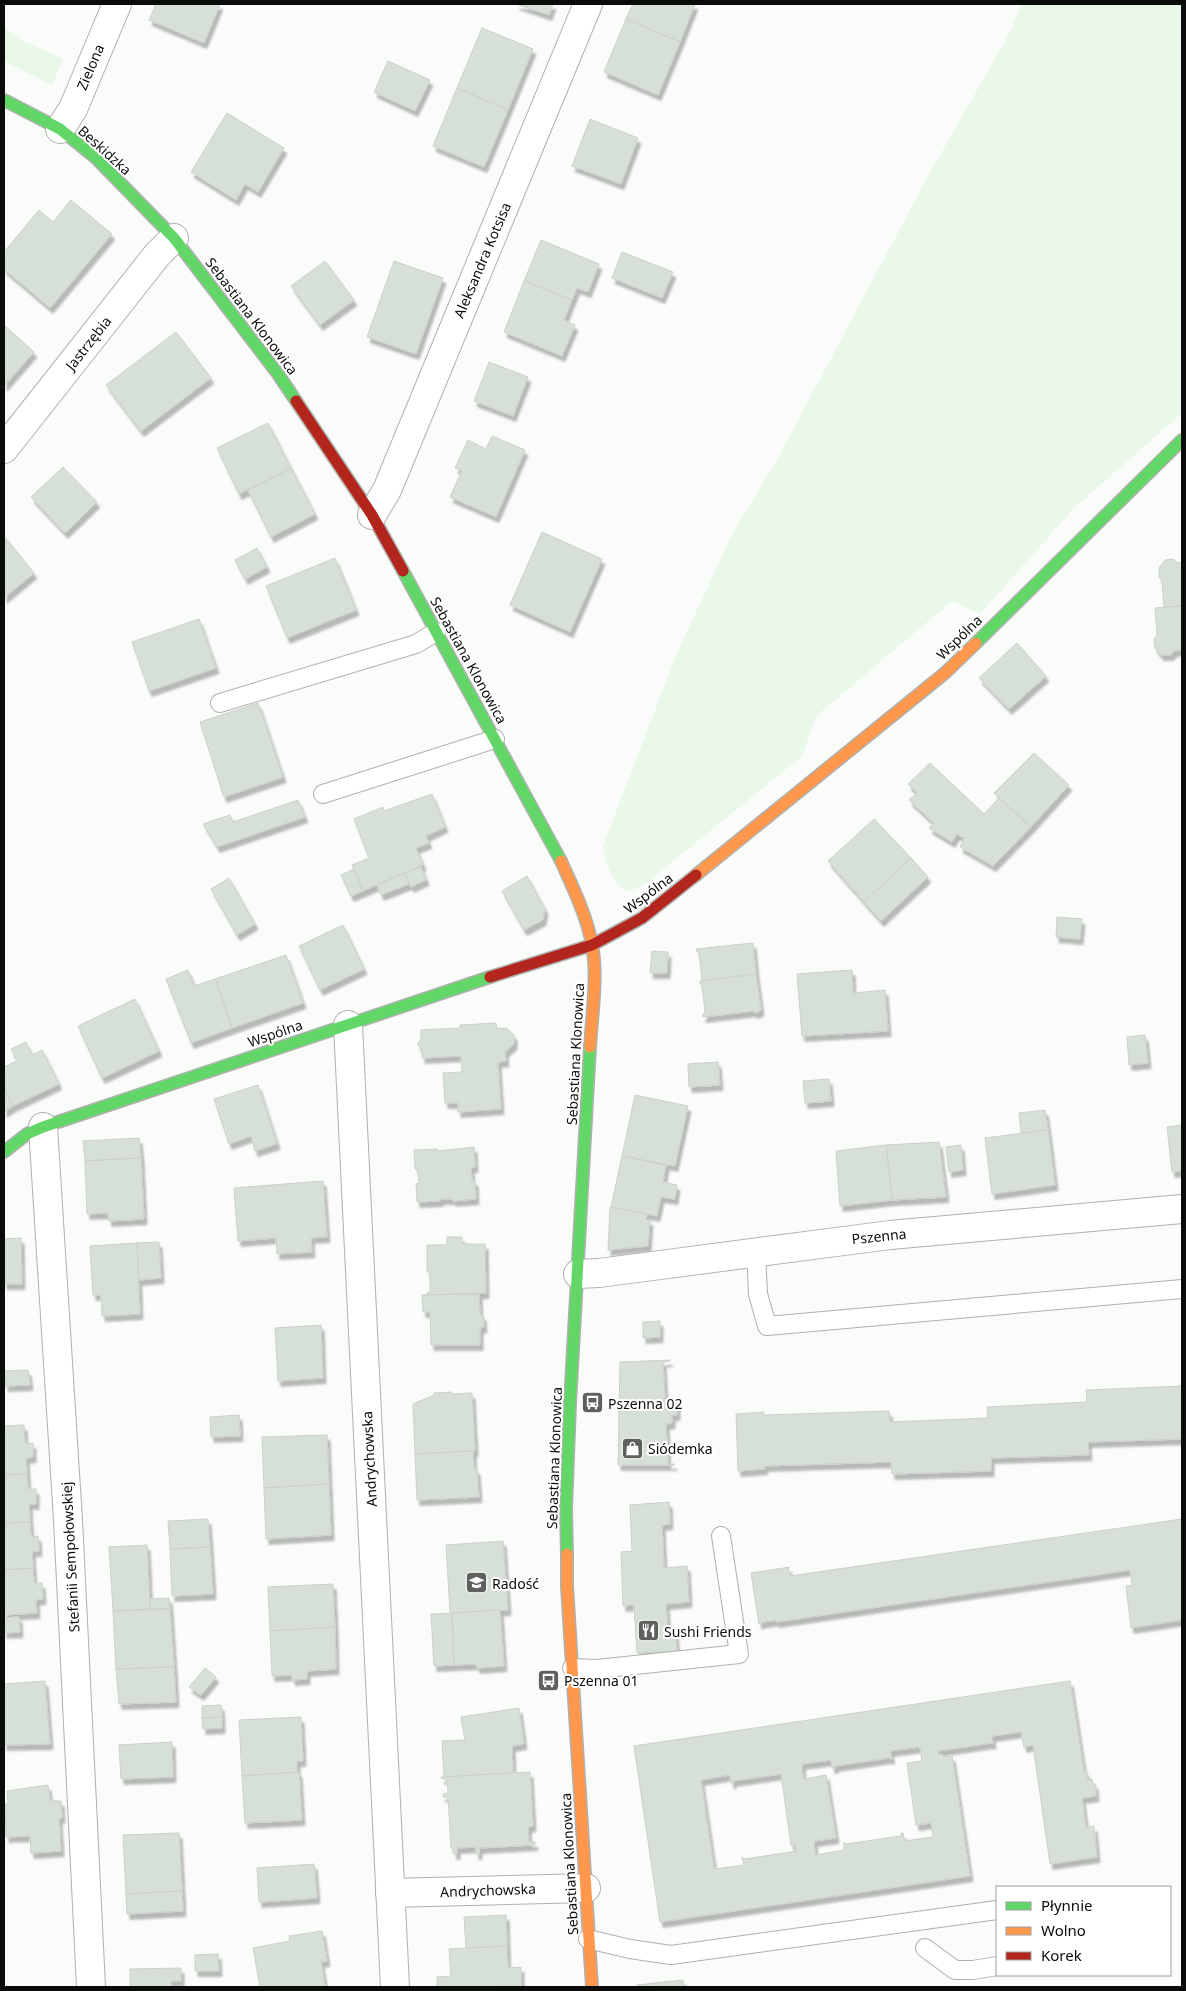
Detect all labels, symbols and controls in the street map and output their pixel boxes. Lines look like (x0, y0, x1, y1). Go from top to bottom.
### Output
street label: Zielona (72, 41, 108, 93)
street label: Beskidzka (74, 121, 136, 179)
street label: Aleksandra Kotsisa (449, 199, 515, 321)
street label: Sebastiana Klonowica (202, 253, 302, 379)
street label: Jastrzębia (60, 312, 115, 376)
street label: Sebastiana Klonowica (426, 593, 512, 727)
street label: Wspólna (932, 610, 986, 664)
street label: Wspólna (620, 868, 676, 918)
street label: Sebastiana Klonowica (562, 982, 588, 1126)
street label: Wspólna (245, 1015, 305, 1051)
street label: Pszenna (851, 1224, 907, 1248)
street label: Sebastiana Klonowica (542, 1387, 566, 1529)
bus stop icon: Pszenna 02 (580, 1391, 604, 1415)
place label: Pszenna 02 (608, 1394, 682, 1413)
street label: Andrychowska (357, 1411, 381, 1507)
shop icon: Siódemka (620, 1436, 644, 1460)
place label: Siódemka (648, 1439, 713, 1458)
street label: Stefanii Sempołowskiej (57, 1481, 83, 1633)
school or university icon: Radość (464, 1571, 488, 1595)
place label: Radość (492, 1574, 539, 1593)
restaurant icon: Sushi Friends (636, 1619, 660, 1643)
place label: Sushi Friends (664, 1622, 752, 1641)
bus stop icon: Pszenna 01 (536, 1668, 560, 1692)
place label: Pszenna 01 (564, 1671, 638, 1690)
street label: Sebastiana Klonowica (556, 1792, 582, 1936)
street label: Andrychowska (440, 1879, 536, 1901)
legend (996, 1886, 1171, 1976)
text: Płynnie (1041, 1895, 1092, 1915)
text: Wolno (1041, 1920, 1086, 1940)
text: Korek (1041, 1945, 1082, 1965)

